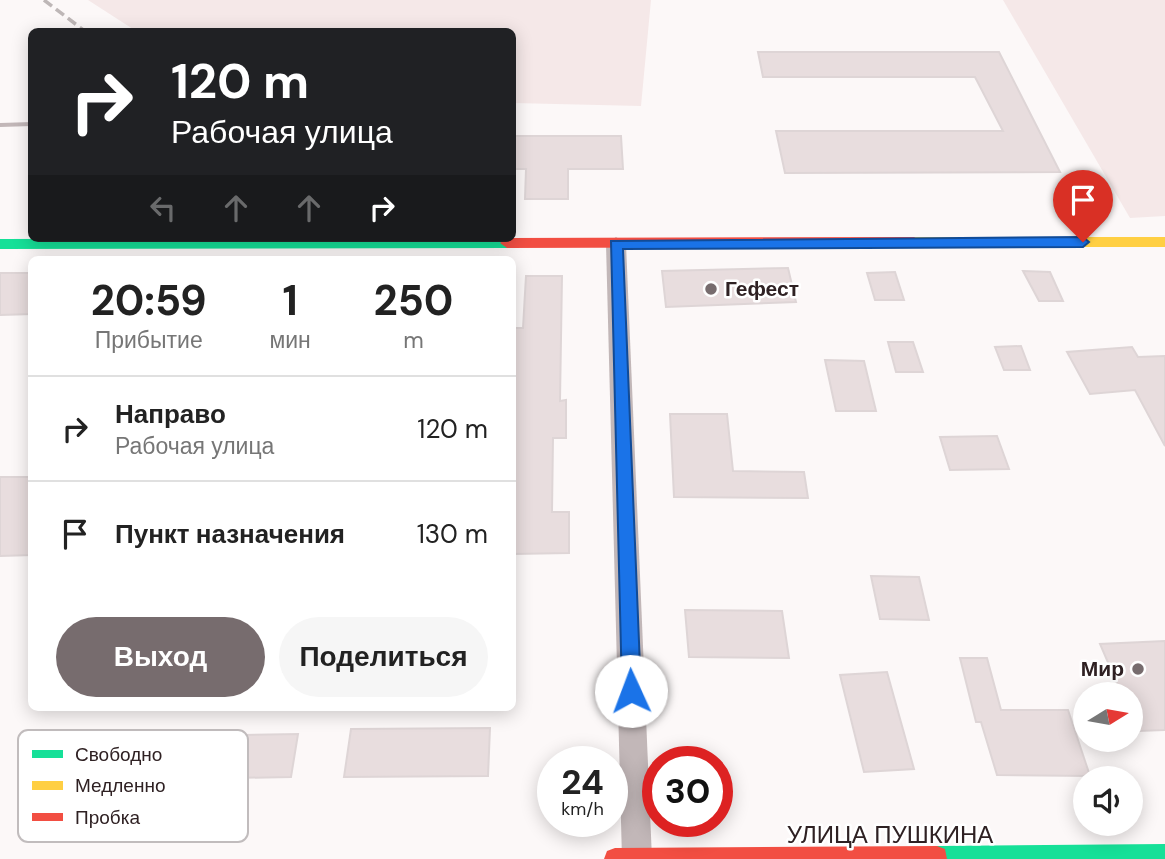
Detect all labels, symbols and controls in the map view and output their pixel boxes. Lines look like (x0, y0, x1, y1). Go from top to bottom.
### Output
text: 120 m (171, 49, 309, 113)
icon: right (56, 56, 147, 147)
text: Рабочая улица (171, 111, 393, 153)
pin (1053, 170, 1113, 242)
icon: arrive (1064, 181, 1102, 219)
icon: left (144, 189, 182, 227)
icon: ahead (217, 189, 255, 227)
icon: ahead (290, 189, 328, 227)
icon: right (363, 189, 401, 227)
text: 20:59 (91, 273, 207, 328)
text: 1 (282, 273, 298, 328)
text: 250 (373, 273, 453, 328)
place label: Гефест (725, 275, 799, 303)
marker: Гефест (703, 281, 719, 297)
text: Прибытие (95, 325, 203, 355)
text: мин (269, 325, 311, 355)
text: m (403, 325, 424, 355)
text: Направо (115, 397, 226, 431)
icon: right (56, 410, 94, 448)
text: 120 m (417, 412, 488, 446)
text: Рабочая улица (115, 431, 274, 461)
icon: arrive (56, 515, 94, 553)
text: Пункт назначения (115, 517, 345, 551)
text: 130 m (417, 517, 488, 551)
button: Выход (56, 617, 265, 697)
button: Поделиться (279, 617, 488, 697)
position arrow (594, 654, 668, 728)
place label: Мир (1081, 655, 1124, 683)
marker: Мир (1130, 661, 1146, 677)
north arrow (1073, 682, 1143, 752)
map controls (1073, 682, 1143, 836)
legend (18, 730, 248, 842)
text: Свободно (75, 742, 162, 767)
speed limit sign: 30 (642, 746, 733, 837)
text: 24 (561, 759, 604, 805)
button: sound (1073, 766, 1143, 836)
text: Медленно (75, 773, 165, 798)
text: km/h (561, 797, 604, 821)
text: Пробка (75, 805, 140, 830)
street label: УЛИЦА ПУШКИНА (787, 819, 993, 850)

